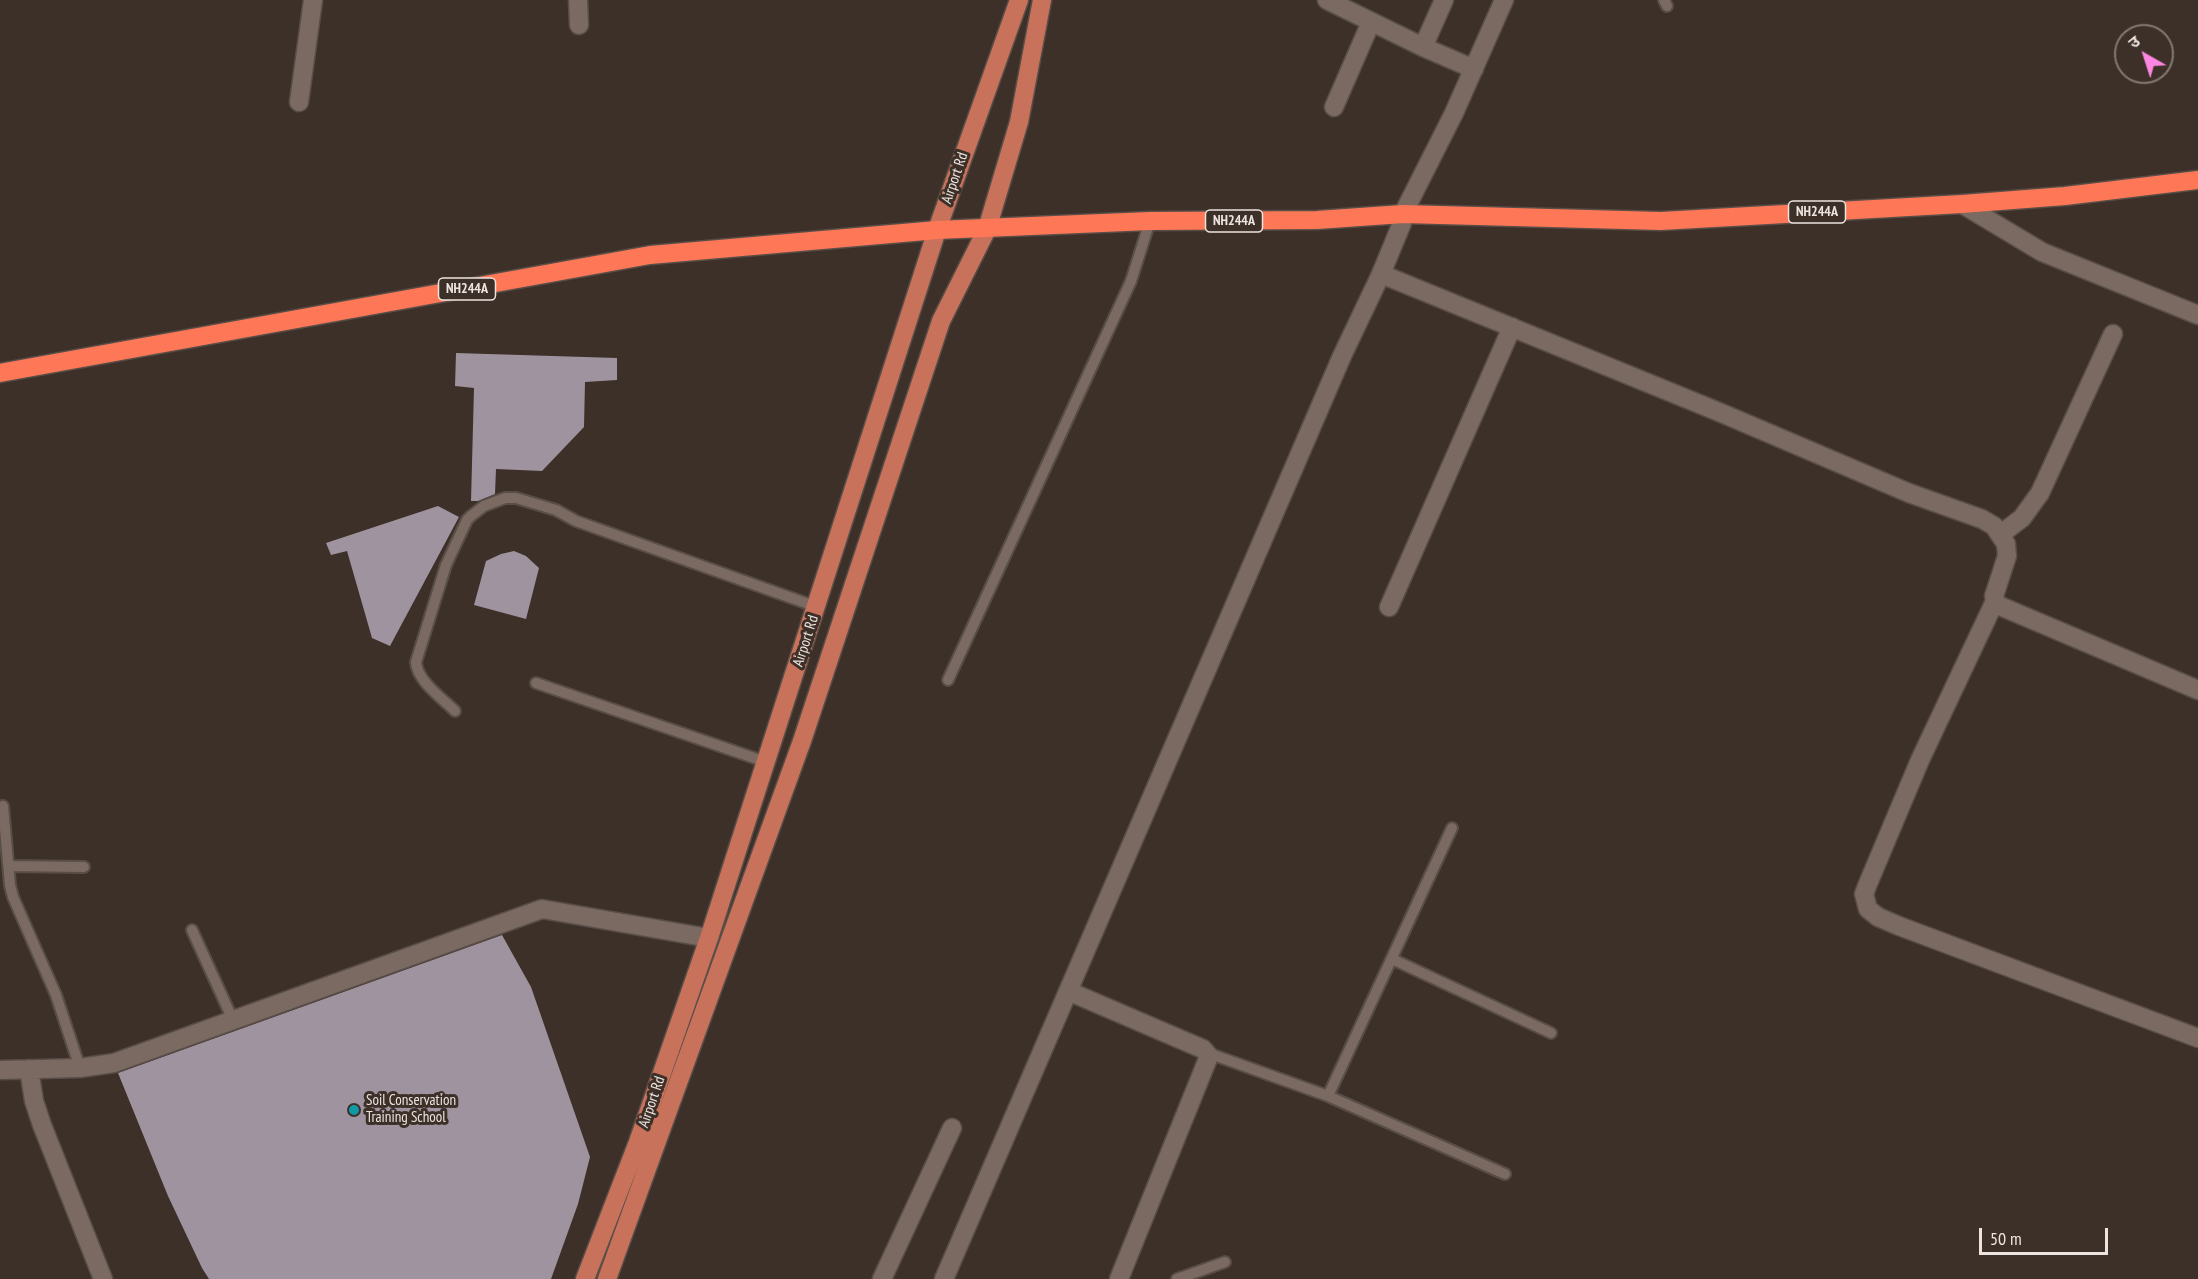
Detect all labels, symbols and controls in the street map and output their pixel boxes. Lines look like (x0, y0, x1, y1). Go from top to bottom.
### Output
north arrow (2114, 24, 2174, 84)
text: उ (2124, 31, 2144, 52)
street label: Airport Rd (938, 150, 972, 206)
road number: NH244A (1788, 201, 1846, 223)
road number: NH244A (1206, 210, 1262, 232)
road number: NH244A (438, 278, 496, 300)
street label: Airport Rd (789, 613, 823, 669)
street label: Airport Rd (635, 1074, 669, 1130)
place label: Soil Conservation Training School (366, 1092, 456, 1127)
marker: Soil Conservation Training School (347, 1103, 361, 1117)
scale bar (1982, 1216, 2111, 1254)
text: 50 m (1990, 1227, 2022, 1250)

